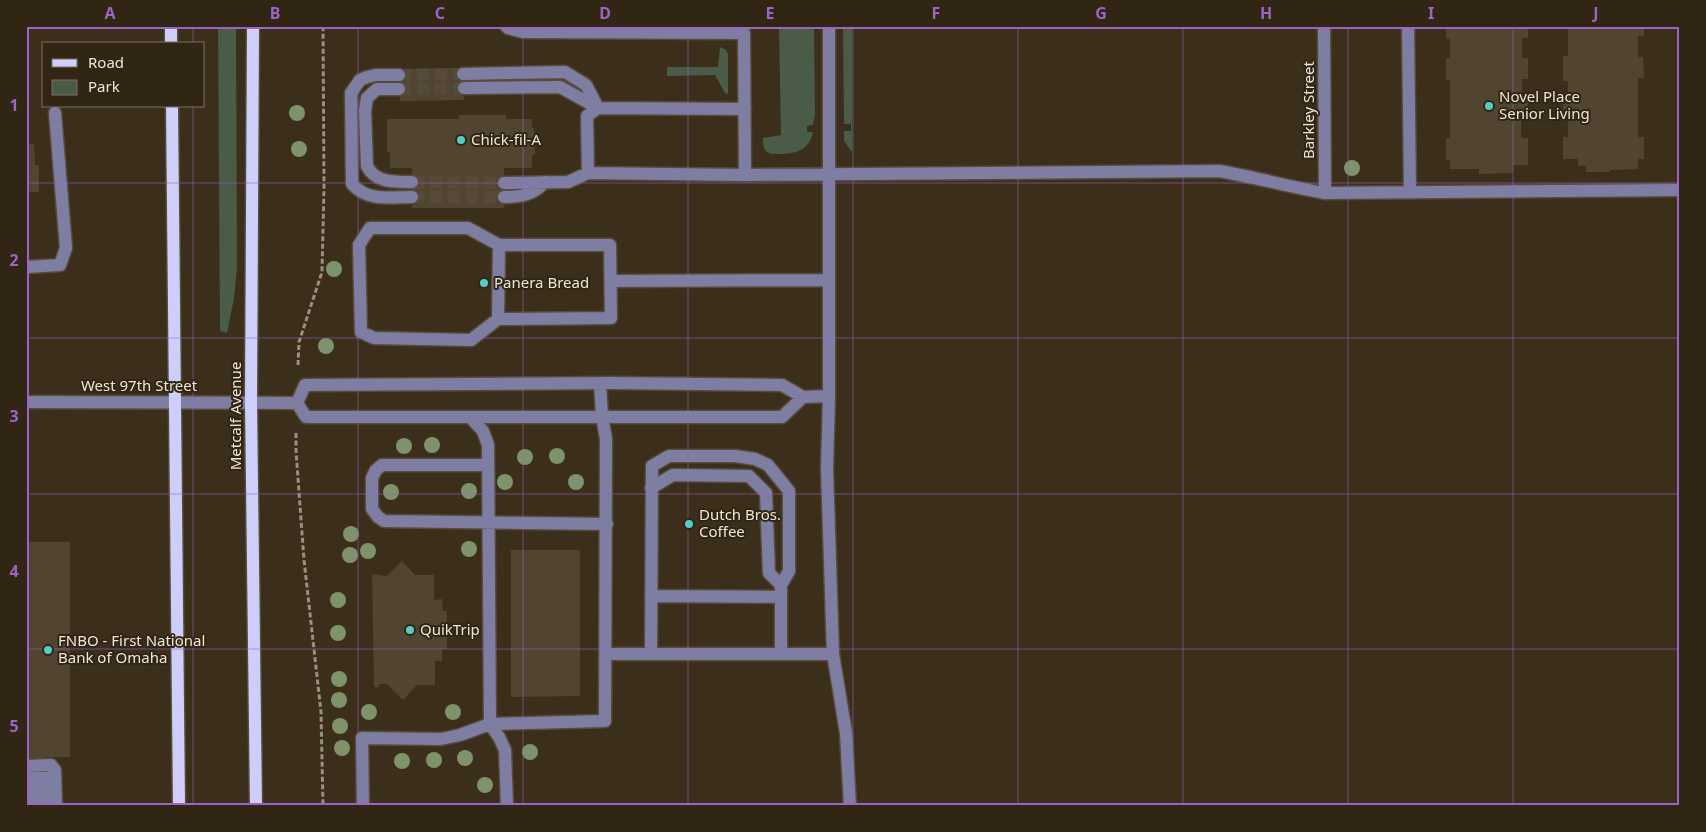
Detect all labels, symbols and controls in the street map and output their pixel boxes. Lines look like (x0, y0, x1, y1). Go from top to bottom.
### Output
text: A (104, 2, 116, 24)
text: B (270, 2, 280, 24)
text: C (435, 2, 445, 24)
text: D (599, 2, 611, 24)
text: E (766, 2, 775, 24)
text: F (932, 2, 940, 24)
text: G (1095, 2, 1107, 24)
text: H (1260, 2, 1272, 24)
text: I (1428, 2, 1434, 24)
text: J (1591, 2, 1599, 24)
legend (42, 42, 205, 108)
text: Road (88, 52, 124, 72)
street label: Barkley Street (1298, 61, 1318, 159)
text: Park (88, 76, 120, 96)
place label: Novel Place Senior Living (1499, 86, 1590, 123)
text: 1 (9, 94, 19, 116)
marker: Novel Place Senior Living (1483, 100, 1495, 112)
place label: Chick-fil-A (471, 129, 541, 149)
marker: Chick-fil-A (455, 134, 467, 146)
text: 2 (9, 249, 19, 271)
place label: Panera Bread (494, 272, 589, 292)
marker: Panera Bread (478, 277, 490, 289)
street label: Metcalf Avenue (225, 362, 245, 470)
street label: West 97th Street (81, 375, 198, 395)
text: 3 (9, 405, 19, 427)
place label: Dutch Bros. Coffee (699, 504, 781, 541)
marker: Dutch Bros. Coffee (683, 518, 695, 530)
text: 4 (9, 560, 19, 582)
place label: QuikTrip (420, 619, 480, 639)
marker: QuikTrip (404, 624, 416, 636)
place label: FNBO - First National Bank of Omaha (58, 630, 205, 667)
marker: FNBO - First National Bank of Omaha (42, 644, 54, 656)
text: 5 (9, 715, 19, 737)

